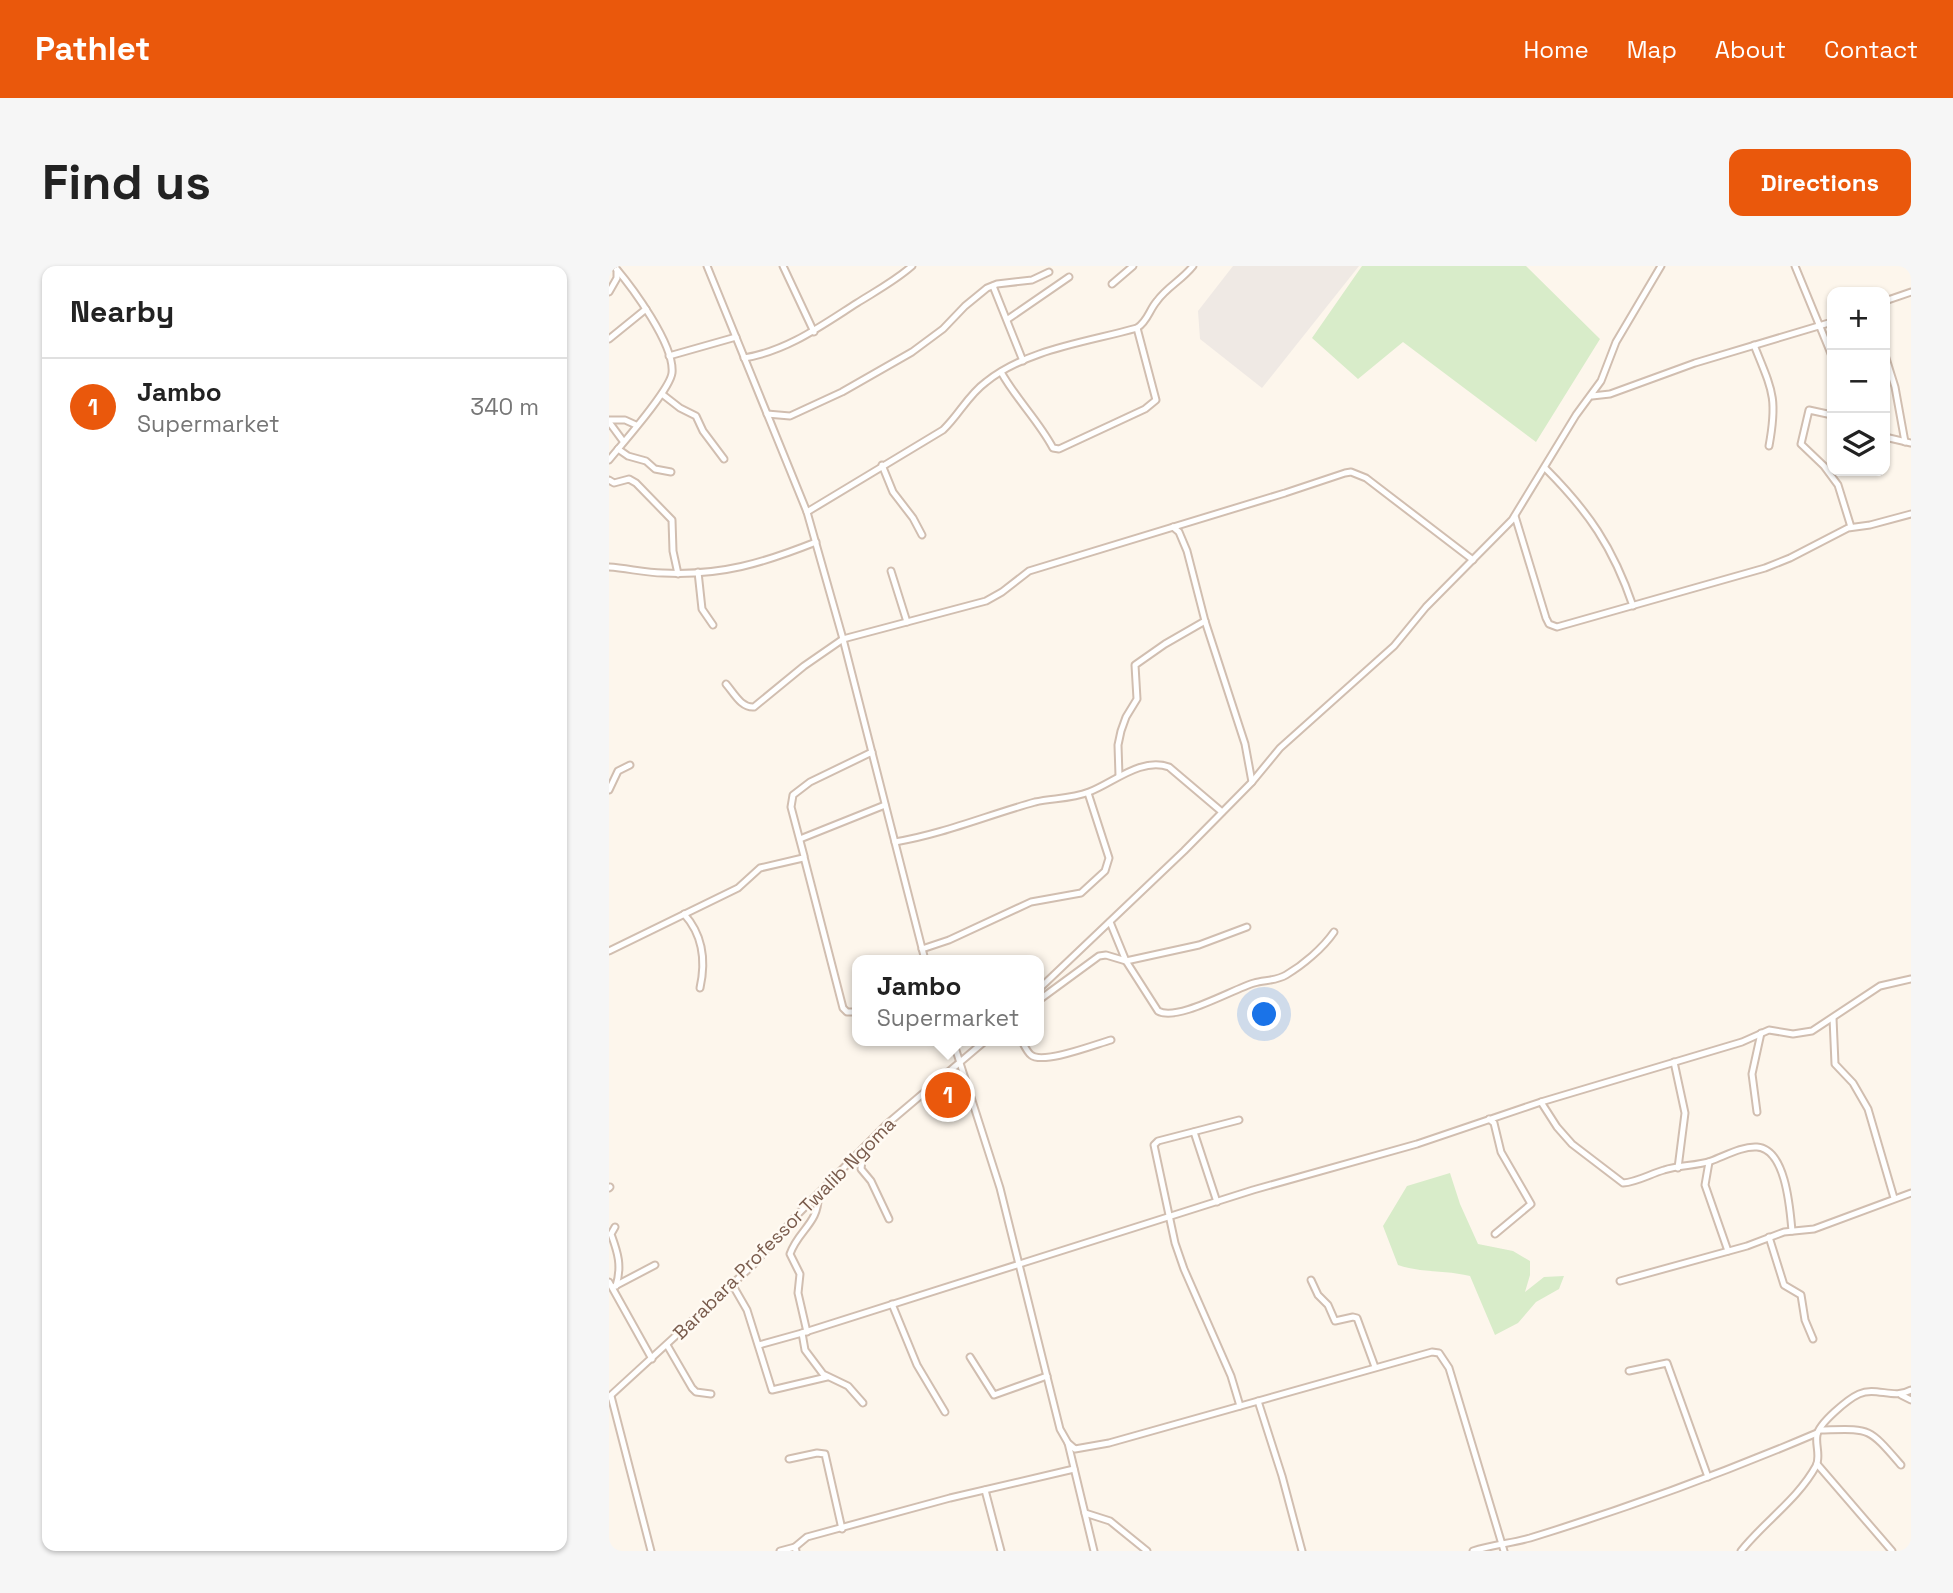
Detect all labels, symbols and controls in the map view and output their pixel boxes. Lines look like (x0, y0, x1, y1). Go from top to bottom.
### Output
text: Pathlet (35, 28, 150, 70)
text: Home (1523, 34, 1589, 65)
text: Map (1627, 34, 1677, 65)
text: About (1715, 34, 1786, 65)
text: Contact (1824, 34, 1918, 65)
button: Directions (1729, 149, 1911, 216)
text: Find us (42, 151, 211, 213)
map controls (1827, 287, 1890, 476)
button: + (1827, 287, 1890, 350)
text: Nearby (70, 292, 174, 331)
button: − (1827, 350, 1890, 413)
text: Jambo (137, 375, 222, 409)
text: 1 (88, 392, 98, 422)
text: 340 m (470, 392, 539, 422)
text: Supermarket (137, 409, 279, 439)
button: layers (1827, 413, 1890, 476)
popup (852, 955, 1044, 1046)
text: Jambo (877, 969, 961, 1003)
your location (1247, 997, 1281, 1031)
text: Supermarket (877, 1003, 1019, 1033)
pin: 1 (925, 1069, 971, 1121)
street label: Barabara Professor Twalib Ngoma (668, 1112, 901, 1345)

